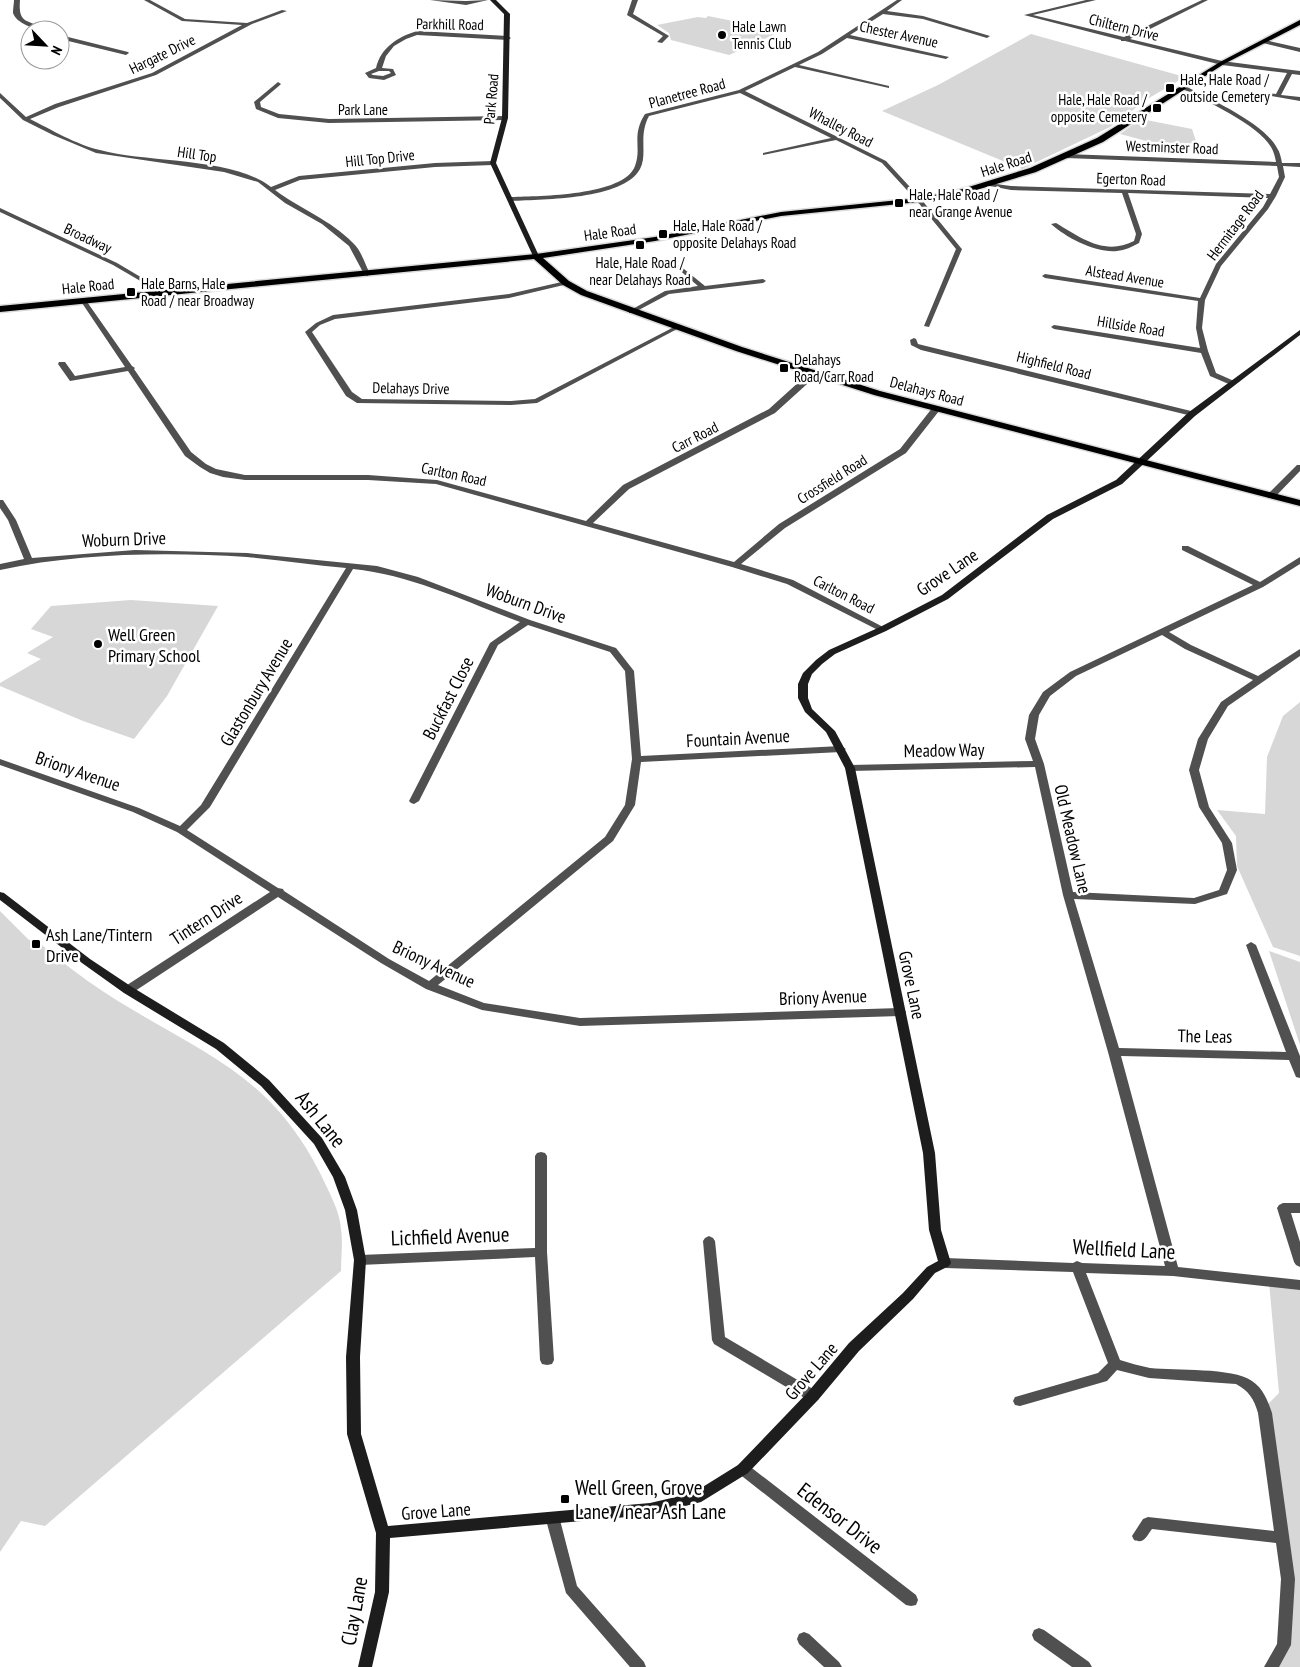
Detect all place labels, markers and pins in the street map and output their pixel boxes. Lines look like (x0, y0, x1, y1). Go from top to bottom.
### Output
place label: Hale Lawn Tennis Club (732, 17, 791, 53)
marker: Hale Lawn Tennis Club (716, 29, 728, 41)
place label: Hale, Hale Road / outside Cemetery (1180, 70, 1270, 106)
marker: Hale, Hale Road / outside Cemetery (1164, 82, 1176, 94)
place label: Hale, Hale Road / opposite Cemetery (1051, 90, 1148, 126)
marker: Hale, Hale Road / opposite Cemetery (1151, 102, 1163, 114)
place label: Hale, Hale Road / near Grange Avenue (909, 185, 1013, 221)
marker: Hale, Hale Road / near Grange Avenue (893, 197, 905, 209)
place label: Hale, Hale Road / opposite Delahays Road (673, 216, 796, 252)
marker: Hale, Hale Road / opposite Delahays Road (657, 228, 669, 240)
marker: Hale, Hale Road / near Delahays Road (634, 239, 646, 251)
place label: Hale, Hale Road / near Delahays Road (589, 253, 691, 289)
place label: Hale Barns, Hale Road / near Broadway (141, 274, 254, 310)
marker: Hale Barns, Hale Road / near Broadway (125, 286, 137, 298)
place label: Delahays Road/Carr Road (794, 350, 874, 386)
marker: Delahays Road/Carr Road (778, 362, 790, 374)
place label: Well Green Primary School (108, 623, 201, 667)
marker: Well Green Primary School (92, 638, 104, 650)
place label: Ash Lane/Tintern Drive (46, 923, 152, 967)
marker: Ash Lane/Tintern Drive (30, 938, 42, 950)
place label: Well Green, Grove Lane / near Ash Lane (575, 1474, 726, 1525)
marker: Well Green, Grove Lane / near Ash Lane (559, 1493, 571, 1505)

